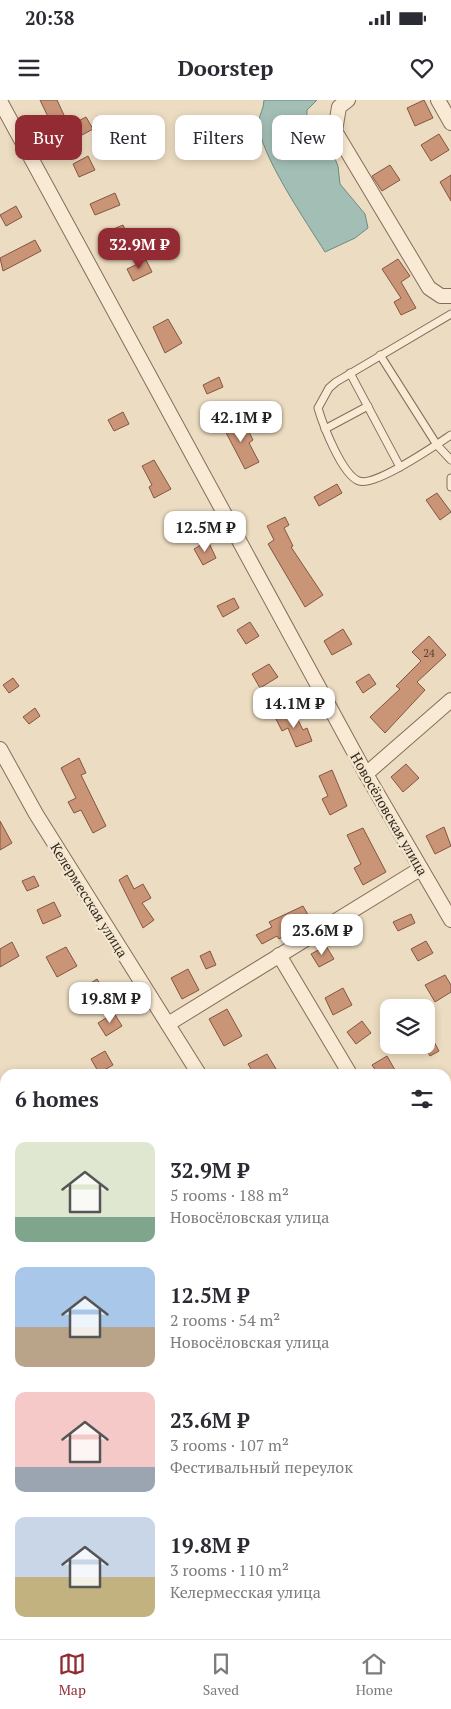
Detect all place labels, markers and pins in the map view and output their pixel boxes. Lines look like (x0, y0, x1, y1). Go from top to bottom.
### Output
pin: 32.9M ₽ (93, 228, 185, 270)
pin: 42.1M ₽ (195, 400, 287, 443)
pin: 12.5M ₽ (159, 510, 251, 553)
pin: 14.1M ₽ (248, 686, 340, 729)
pin: 23.6M ₽ (276, 914, 368, 956)
pin: 19.8M ₽ (64, 982, 156, 1024)

